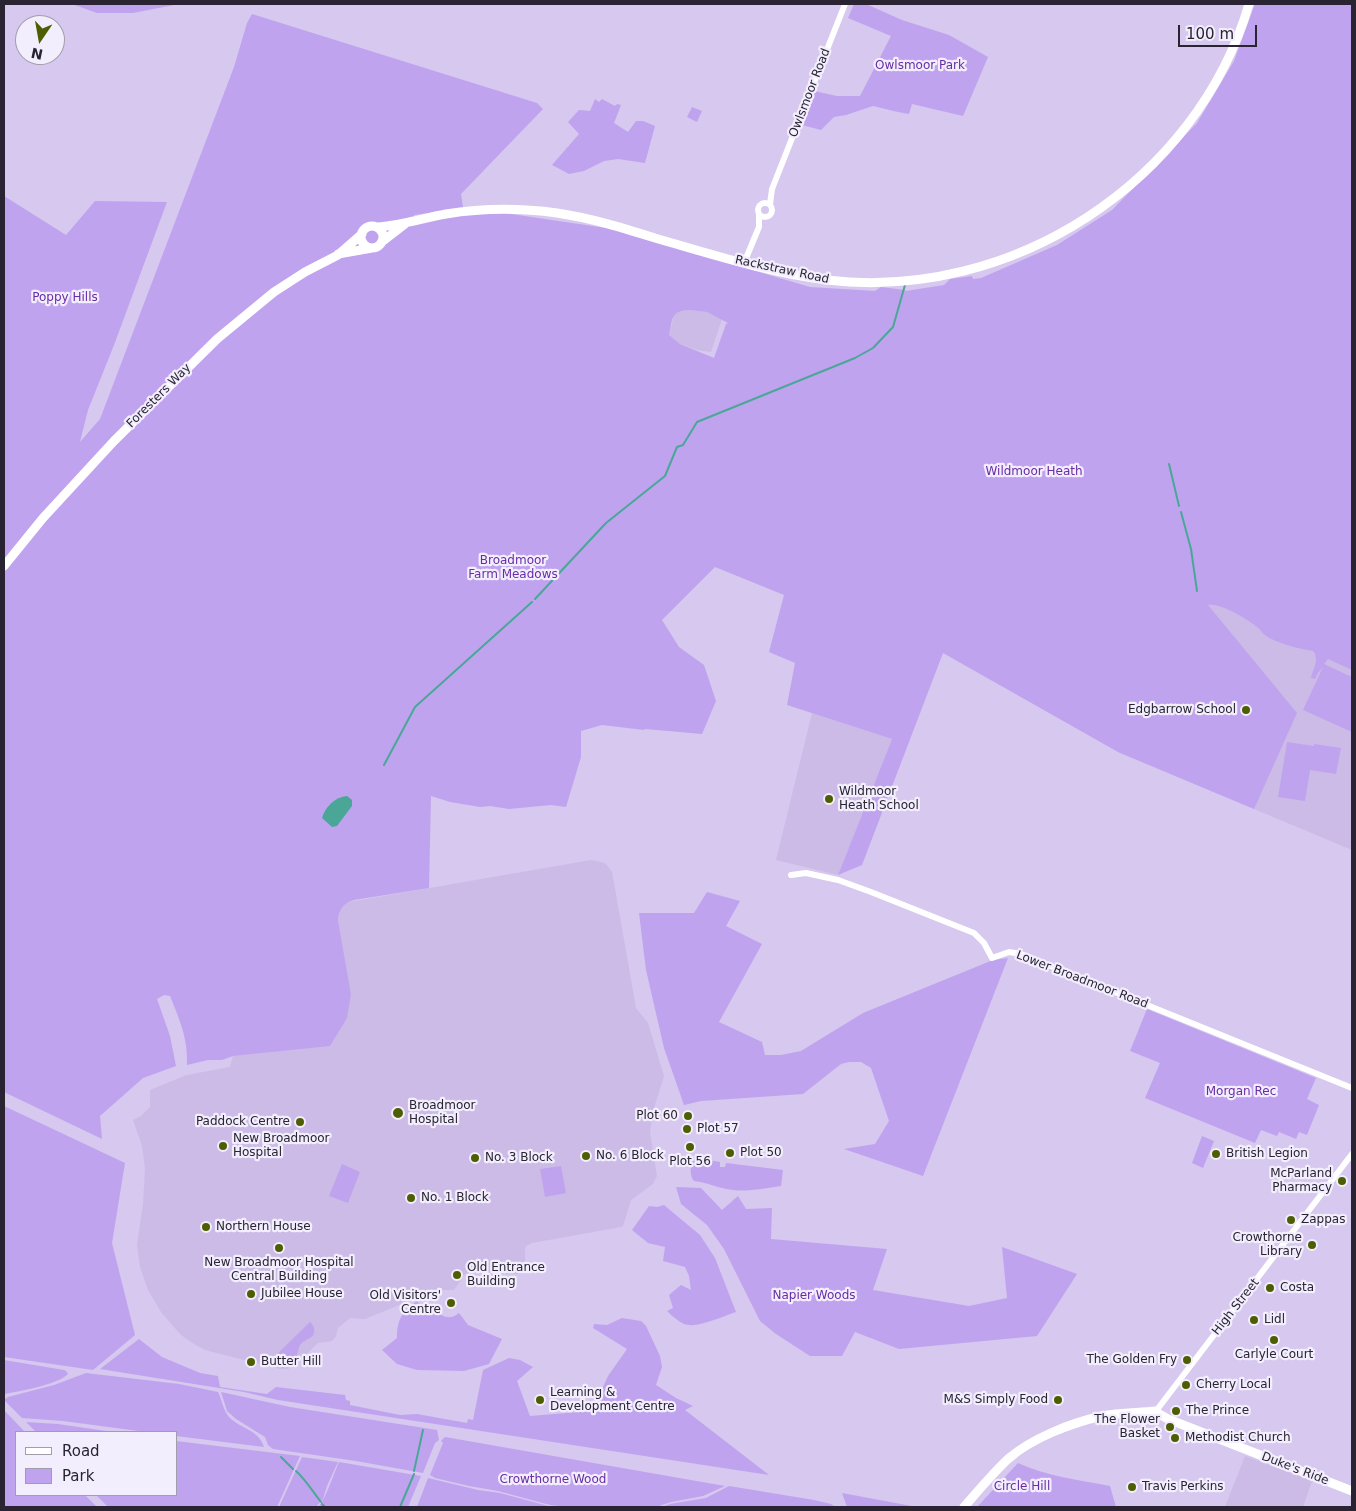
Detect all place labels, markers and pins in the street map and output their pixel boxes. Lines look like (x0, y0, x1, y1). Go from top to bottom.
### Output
place label: Edgbarrow School (1128, 703, 1236, 717)
marker: Edgbarrow School (1240, 704, 1252, 716)
place label: Wildmoor Heath School (839, 785, 919, 813)
marker: Wildmoor Heath School (823, 793, 835, 805)
place label: Broadmoor Hospital (409, 1099, 476, 1127)
marker: Broadmoor Hospital (391, 1106, 405, 1120)
place label: Plot 60 (636, 1109, 678, 1123)
marker: Plot 60 (682, 1110, 694, 1122)
place label: Paddock Centre (196, 1115, 290, 1129)
marker: Paddock Centre (294, 1116, 306, 1128)
place label: Plot 57 (697, 1122, 739, 1136)
marker: Plot 57 (681, 1123, 693, 1135)
place label: New Broadmoor Hospital (233, 1132, 330, 1160)
marker: New Broadmoor Hospital (217, 1140, 229, 1152)
marker: Plot 56 (684, 1141, 696, 1153)
place label: Plot 50 (740, 1146, 782, 1160)
marker: Plot 50 (724, 1147, 736, 1159)
place label: British Legion (1226, 1147, 1308, 1161)
marker: British Legion (1210, 1148, 1222, 1160)
place label: No. 6 Block (596, 1149, 664, 1163)
marker: No. 6 Block (580, 1150, 592, 1162)
place label: No. 3 Block (485, 1151, 553, 1165)
marker: No. 3 Block (469, 1152, 481, 1164)
place label: Plot 56 (669, 1155, 711, 1169)
place label: McParland Pharmacy (1270, 1167, 1332, 1195)
marker: McParland Pharmacy (1336, 1175, 1348, 1187)
place label: No. 1 Block (421, 1191, 489, 1205)
marker: No. 1 Block (405, 1192, 417, 1204)
place label: Zappas (1301, 1213, 1345, 1227)
marker: Zappas (1285, 1214, 1297, 1226)
place label: Northern House (216, 1220, 311, 1234)
marker: Northern House (200, 1221, 212, 1233)
place label: Crowthorne Library (1232, 1231, 1302, 1259)
marker: Crowthorne Library (1306, 1239, 1318, 1251)
marker: New Broadmoor Hospital Central Building (273, 1242, 285, 1254)
place label: New Broadmoor Hospital Central Building (204, 1256, 354, 1284)
place label: Old Entrance Building (467, 1261, 545, 1289)
marker: Old Entrance Building (451, 1269, 463, 1281)
place label: Costa (1280, 1281, 1314, 1295)
marker: Costa (1264, 1282, 1276, 1294)
place label: Jubilee House (261, 1287, 343, 1301)
marker: Jubilee House (245, 1288, 257, 1300)
place label: Old Visitors' Centre (369, 1289, 441, 1317)
marker: Old Visitors' Centre (445, 1297, 457, 1309)
place label: Lidl (1264, 1313, 1285, 1327)
marker: Lidl (1248, 1314, 1260, 1326)
marker: Carlyle Court (1268, 1334, 1280, 1346)
place label: Carlyle Court (1235, 1348, 1313, 1362)
place label: The Golden Fry (1086, 1353, 1177, 1367)
marker: The Golden Fry (1181, 1354, 1193, 1366)
place label: Butter Hill (261, 1355, 321, 1369)
marker: Butter Hill (245, 1356, 257, 1368)
place label: Cherry Local (1196, 1378, 1271, 1392)
marker: Cherry Local (1180, 1379, 1192, 1391)
place label: Learning & Development Centre (550, 1386, 675, 1414)
place label: M&S Simply Food (944, 1393, 1048, 1407)
marker: Learning & Development Centre (534, 1394, 546, 1406)
marker: M&S Simply Food (1052, 1394, 1064, 1406)
place label: The Prince (1186, 1404, 1249, 1418)
marker: The Prince (1170, 1405, 1182, 1417)
place label: The Flower Basket (1094, 1413, 1160, 1441)
marker: The Flower Basket (1164, 1421, 1176, 1433)
place label: Methodist Church (1185, 1431, 1291, 1445)
marker: Methodist Church (1169, 1432, 1181, 1444)
place label: Travis Perkins (1142, 1480, 1224, 1494)
marker: Travis Perkins (1126, 1481, 1138, 1493)

